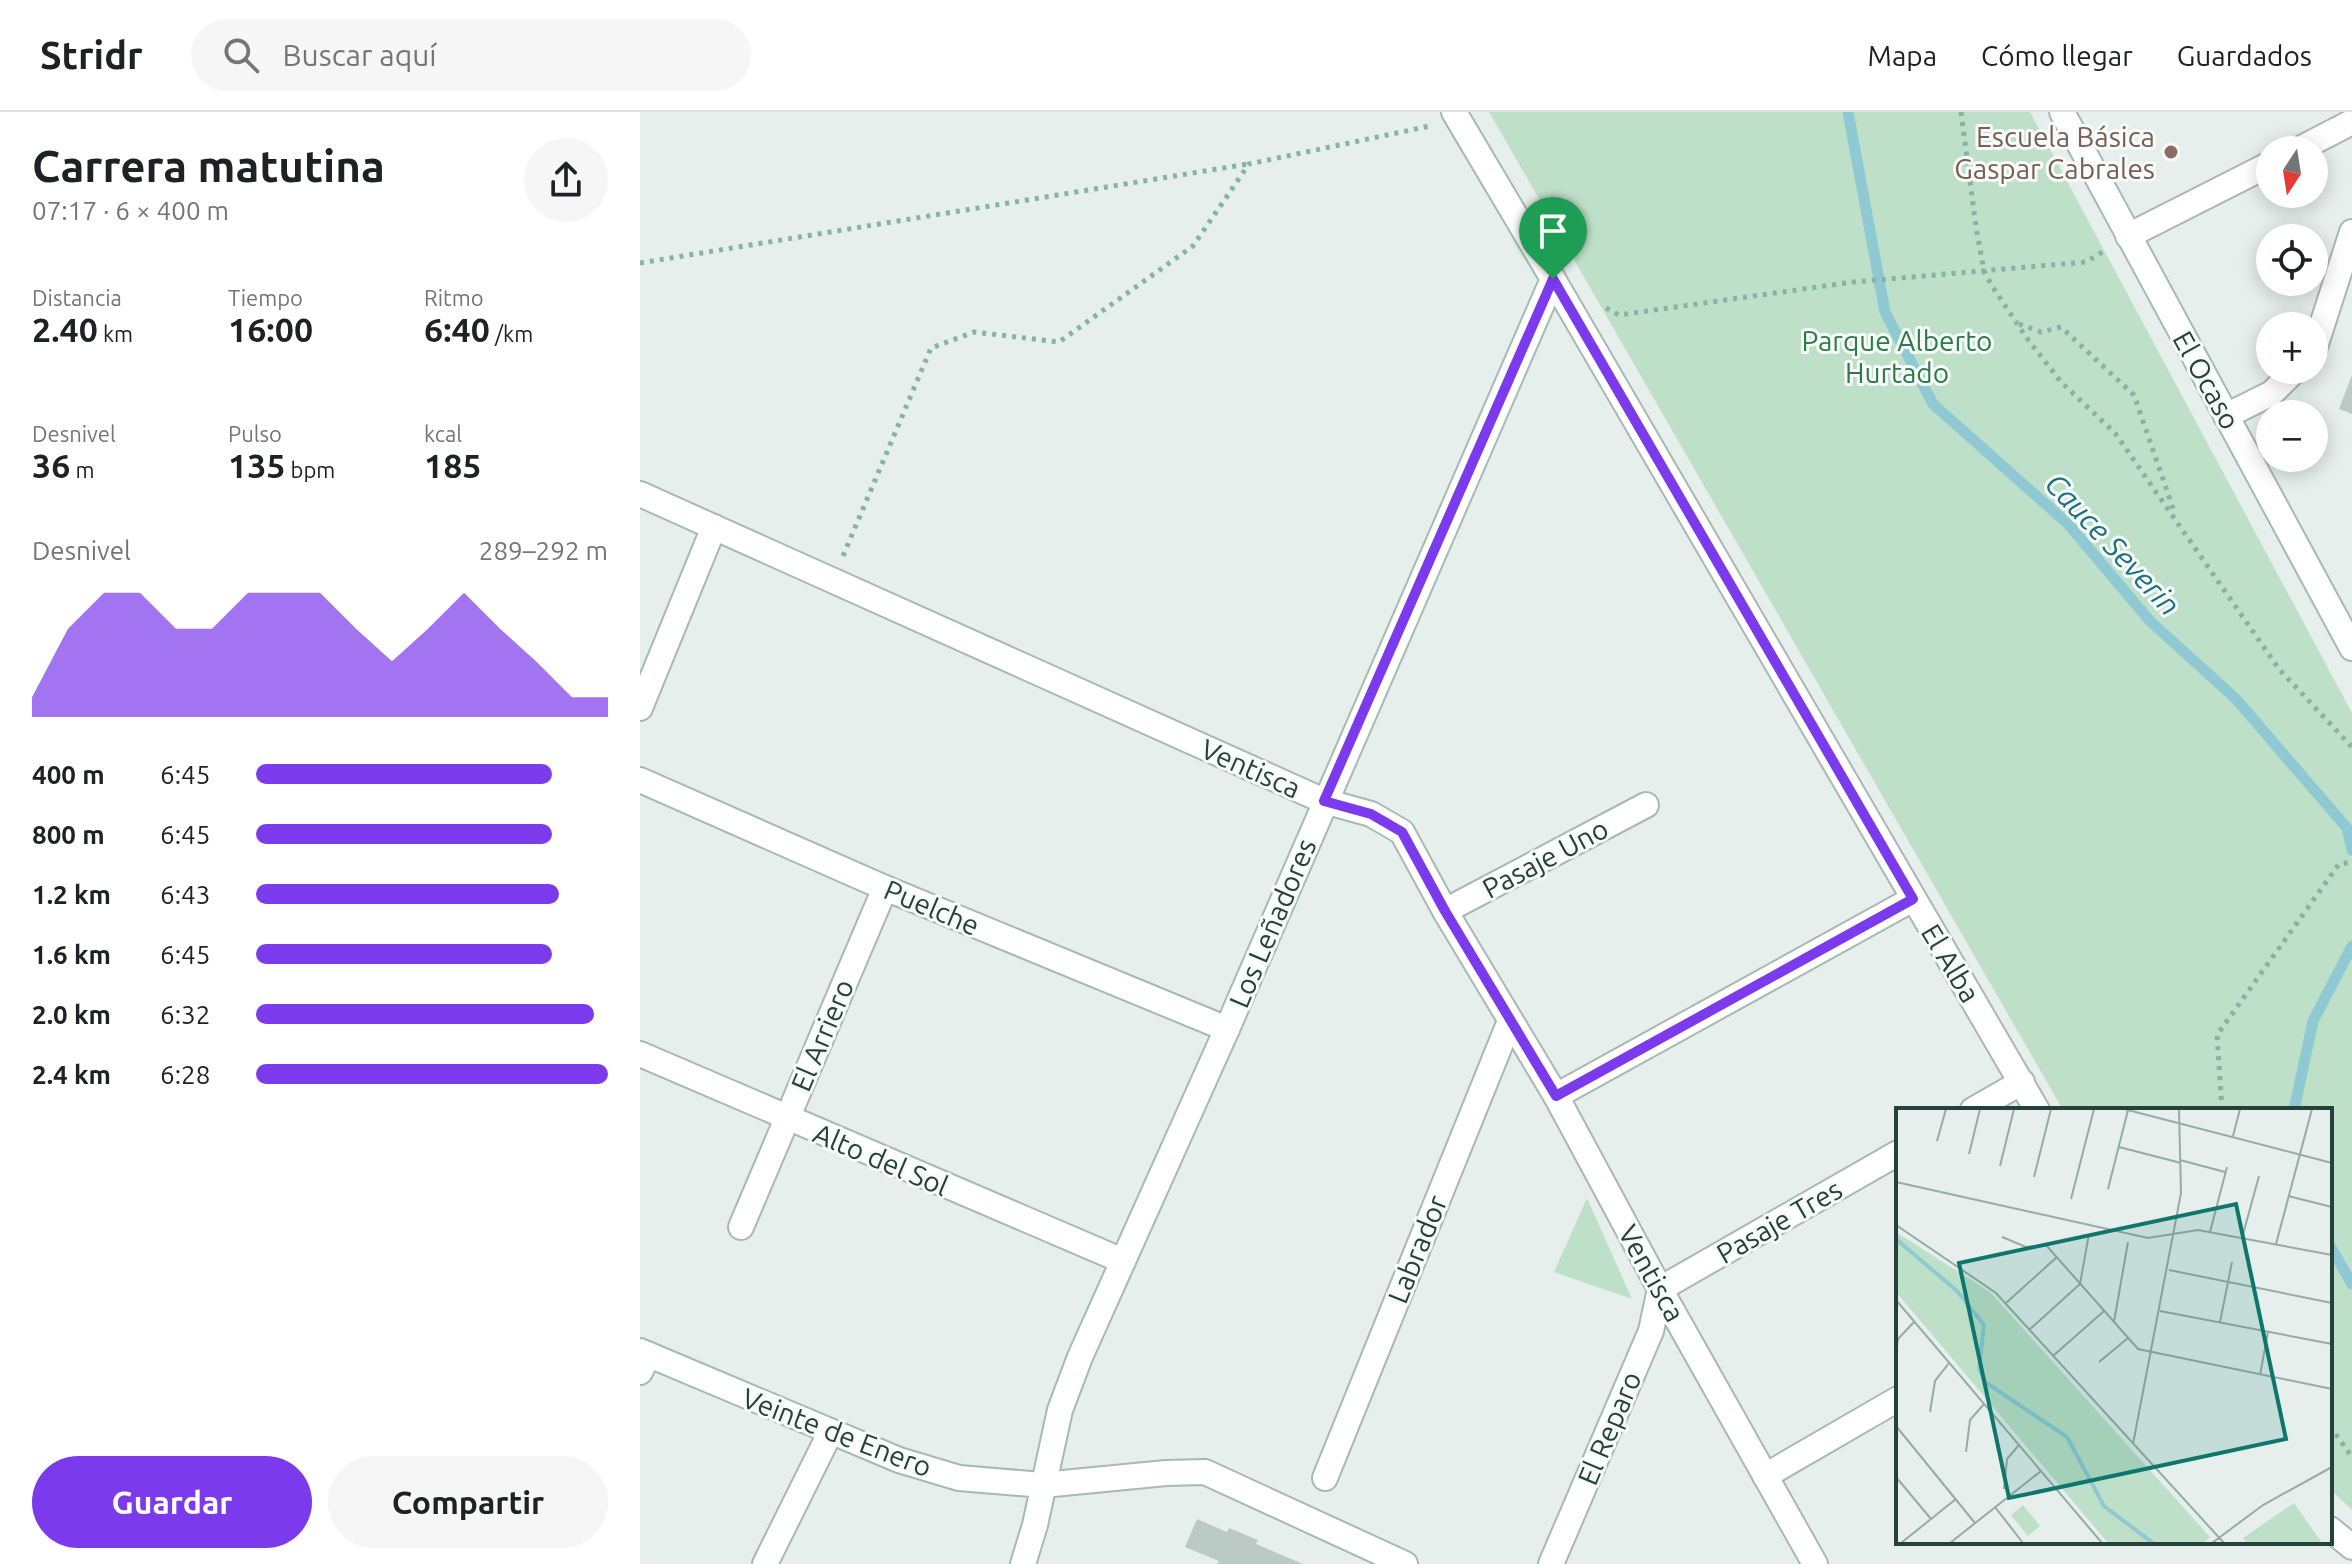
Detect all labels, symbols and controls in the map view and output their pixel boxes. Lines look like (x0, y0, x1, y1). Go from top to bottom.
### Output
search box (191, 19, 751, 91)
icon: search (219, 33, 263, 77)
text: Stridr (40, 34, 143, 76)
text: Buscar aquí (283, 38, 437, 72)
text: Mapa (1868, 40, 1937, 71)
text: Cómo llegar (1981, 40, 2133, 71)
text: Guardados (2177, 40, 2312, 71)
place label: Escuela Básica Gaspar Cabrales (1954, 121, 2155, 184)
north arrow (2256, 136, 2328, 208)
map controls (2256, 136, 2328, 472)
button: share (524, 138, 608, 222)
text: Carrera matutina (32, 141, 385, 190)
marker: Escuela Básica Gaspar Cabrales (2162, 143, 2180, 161)
text: 07:17 · 6 × 400 m (32, 196, 229, 225)
pin (1519, 197, 1587, 279)
icon: arrive (1531, 209, 1575, 253)
button: locate (2256, 224, 2328, 296)
text: Distancia (32, 285, 122, 310)
text: Tiempo (228, 285, 303, 310)
text: Ritmo (424, 285, 484, 310)
text: 2.40 (32, 310, 98, 348)
text: 16:00 (228, 310, 313, 348)
text: 6:40 (424, 310, 490, 348)
button: + (2256, 312, 2328, 384)
text: km (98, 321, 133, 346)
text: /km (490, 321, 533, 346)
park label: Parque Alberto Hurtado (1801, 325, 1993, 388)
street label: El Ocaso (2167, 326, 2247, 434)
button: − (2256, 400, 2328, 472)
text: Desnivel (32, 421, 116, 446)
text: Pulso (228, 421, 282, 446)
text: kcal (424, 421, 462, 446)
text: 36 (32, 446, 70, 484)
text: 135 (228, 446, 286, 484)
text: 185 (424, 446, 482, 484)
text: m (70, 457, 94, 482)
text: bpm (286, 457, 335, 482)
water label: Cauce Severin (2039, 466, 2187, 622)
text: Desnivel (32, 536, 131, 565)
text: 289–292 m (479, 536, 608, 565)
street label: Ventisca (1196, 732, 1306, 804)
text: 400 m (32, 760, 105, 789)
text: 6:45 (160, 760, 210, 789)
street label: Pasaje Uno (1477, 812, 1613, 904)
text: 800 m (32, 820, 105, 849)
text: 6:45 (160, 820, 210, 849)
street label: Los Leñadores (1223, 834, 1321, 1012)
street label: Puelche (880, 873, 984, 941)
text: 1.2 km (32, 880, 111, 909)
text: 6:43 (160, 880, 210, 909)
street label: El Alba (1916, 918, 1986, 1008)
text: 1.6 km (32, 940, 111, 969)
text: 6:45 (160, 940, 210, 969)
street label: El Arriero (785, 975, 859, 1095)
text: 2.0 km (32, 1000, 111, 1029)
text: 6:32 (160, 1000, 210, 1029)
text: 2.4 km (32, 1060, 111, 1089)
text: 6:28 (160, 1060, 210, 1089)
inset map (1896, 1108, 2332, 1544)
street label: Alto del Sol (809, 1117, 953, 1201)
street label: Pasaje Tres (1711, 1173, 1847, 1269)
street label: Labrador (1381, 1190, 1453, 1307)
street label: Ventisca (1613, 1219, 1691, 1327)
street label: El Reparo (1571, 1367, 1647, 1489)
street label: Veinte de Enero (738, 1382, 936, 1482)
button: Guardar (32, 1456, 312, 1548)
button: Compartir (328, 1456, 608, 1548)

